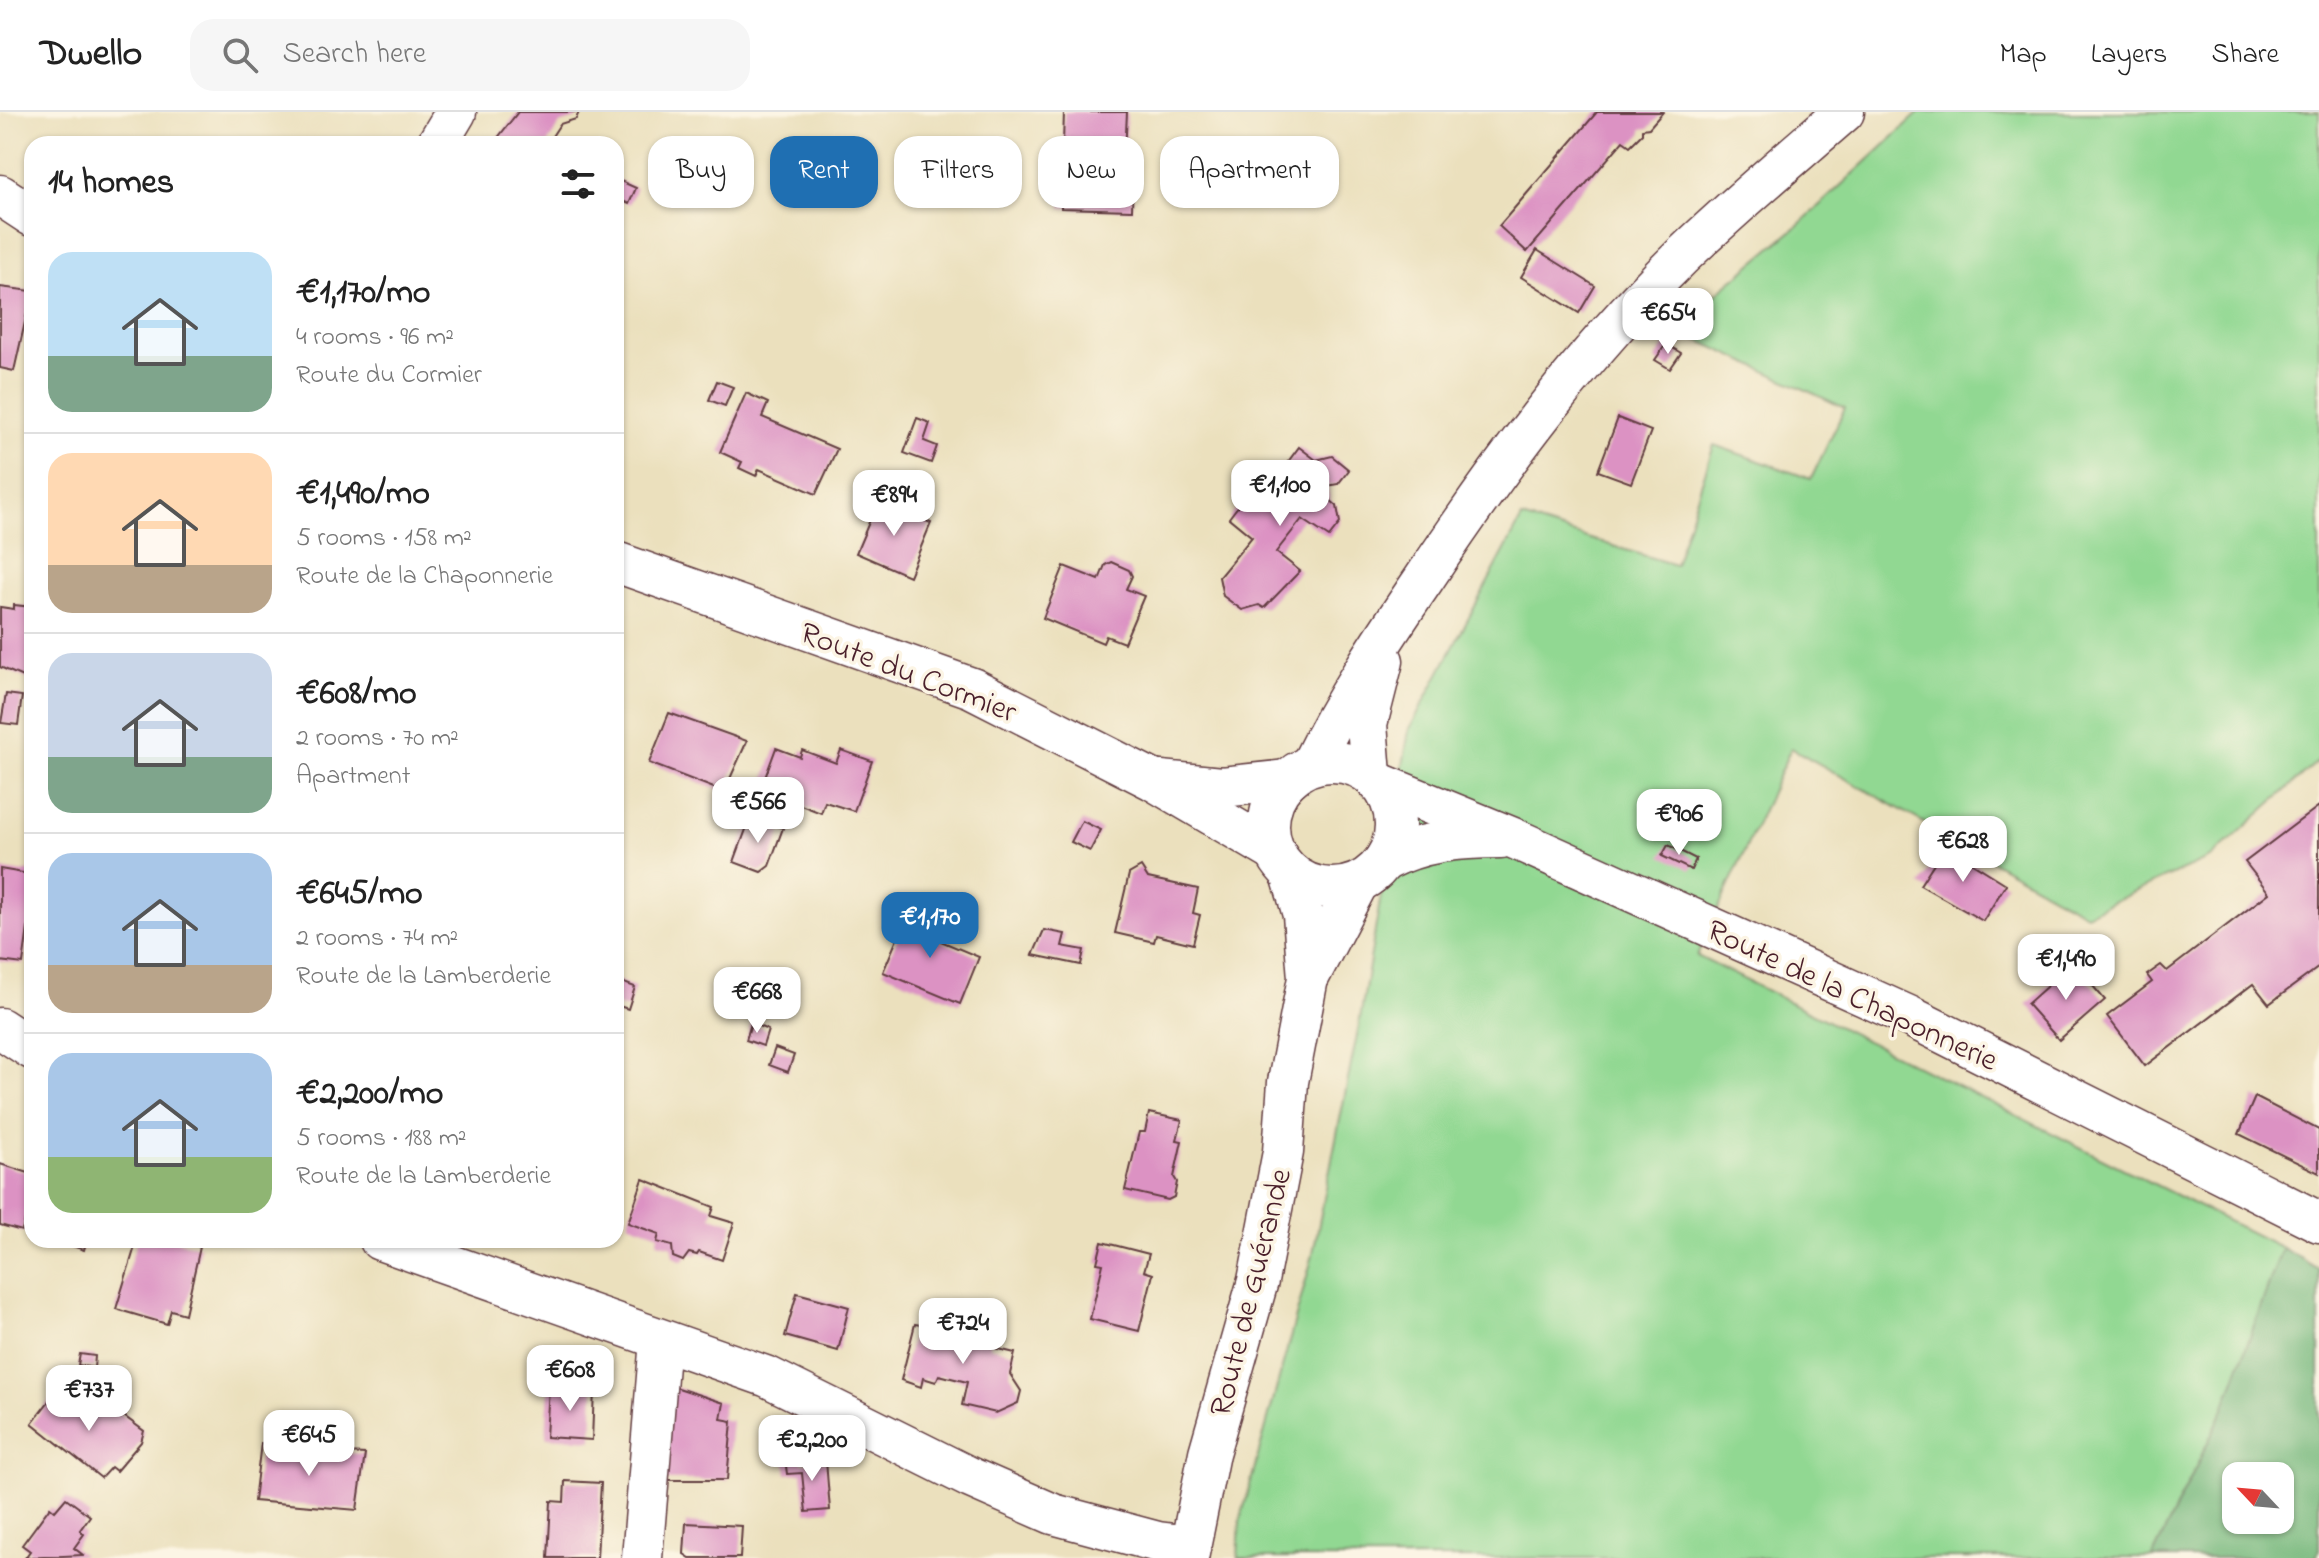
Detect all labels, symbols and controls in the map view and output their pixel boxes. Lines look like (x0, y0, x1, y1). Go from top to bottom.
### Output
search box (190, 19, 750, 91)
text: Dwello (40, 27, 142, 83)
icon: search (218, 33, 262, 77)
text: Search here (282, 33, 426, 77)
text: Map (1999, 35, 2047, 76)
text: Layers (2091, 35, 2167, 76)
text: Share (2211, 35, 2279, 76)
chip: Buy (648, 136, 754, 208)
chip: Rent (770, 136, 878, 208)
chip: Filters (894, 136, 1022, 208)
chip: New (1038, 136, 1144, 208)
chip: Apartment (1160, 136, 1339, 208)
text: 14 homes (48, 159, 174, 209)
icon: filters (556, 162, 600, 206)
text: €1,170/mo (296, 269, 430, 319)
icon: home (112, 284, 208, 380)
pin: €654 (1621, 288, 1715, 356)
text: €654 (1640, 295, 1696, 333)
text: 4 rooms · 96 m² (296, 319, 454, 357)
text: Route du Cormier (296, 357, 482, 395)
pin: €1,100 (1215, 460, 1345, 528)
text: €1,100 (1249, 467, 1311, 505)
text: €1,490/mo (296, 470, 430, 520)
pin: €894 (847, 470, 941, 538)
text: €894 (871, 477, 917, 515)
icon: home (112, 485, 208, 581)
text: 5 rooms · 158 m² (296, 520, 472, 558)
text: Route de la Chaponnerie (296, 558, 553, 596)
street label: Route du Cormier (793, 611, 1023, 737)
text: €608/mo (296, 670, 417, 720)
icon: home (112, 685, 208, 781)
text: 2 rooms · 70 m² (296, 720, 459, 758)
text: Apartment (296, 758, 410, 796)
pin: €566 (711, 777, 805, 845)
text: €566 (730, 784, 786, 822)
pin: €906 (1632, 789, 1726, 857)
text: €906 (1655, 796, 1703, 834)
pin: €628 (1916, 816, 2010, 884)
text: €628 (1937, 823, 1989, 861)
text: €645/mo (296, 870, 423, 920)
icon: home (112, 885, 208, 981)
pin: €1,170 (865, 892, 995, 960)
text: €1,170 (899, 899, 961, 937)
street label: Route de la Chaponnerie (1698, 909, 2006, 1086)
text: 2 rooms · 74 m² (296, 920, 458, 958)
pin: €1,490 (2001, 934, 2131, 1002)
text: €1,490 (2036, 941, 2096, 979)
text: Route de la Lamberderie (296, 958, 551, 996)
pin: €668 (710, 967, 804, 1035)
text: €668 (732, 974, 782, 1012)
text: €2,200/mo (296, 1070, 443, 1120)
icon: home (112, 1085, 208, 1181)
text: 5 rooms · 188 m² (296, 1120, 467, 1158)
text: Route de la Lamberderie (296, 1158, 551, 1196)
street label: Route de Guérande (1199, 1163, 1306, 1422)
pin: €724 (916, 1298, 1010, 1366)
text: €724 (937, 1305, 989, 1343)
pin: €608 (523, 1345, 617, 1413)
text: €608 (545, 1352, 595, 1390)
pin: €737 (42, 1365, 136, 1433)
text: €737 (64, 1372, 114, 1410)
pin: €645 (262, 1410, 356, 1478)
pin: €2,200 (747, 1415, 877, 1483)
text: €645 (281, 1417, 337, 1455)
text: €2,200 (777, 1422, 847, 1460)
north arrow (2222, 1462, 2294, 1534)
map controls (2222, 1462, 2294, 1534)

